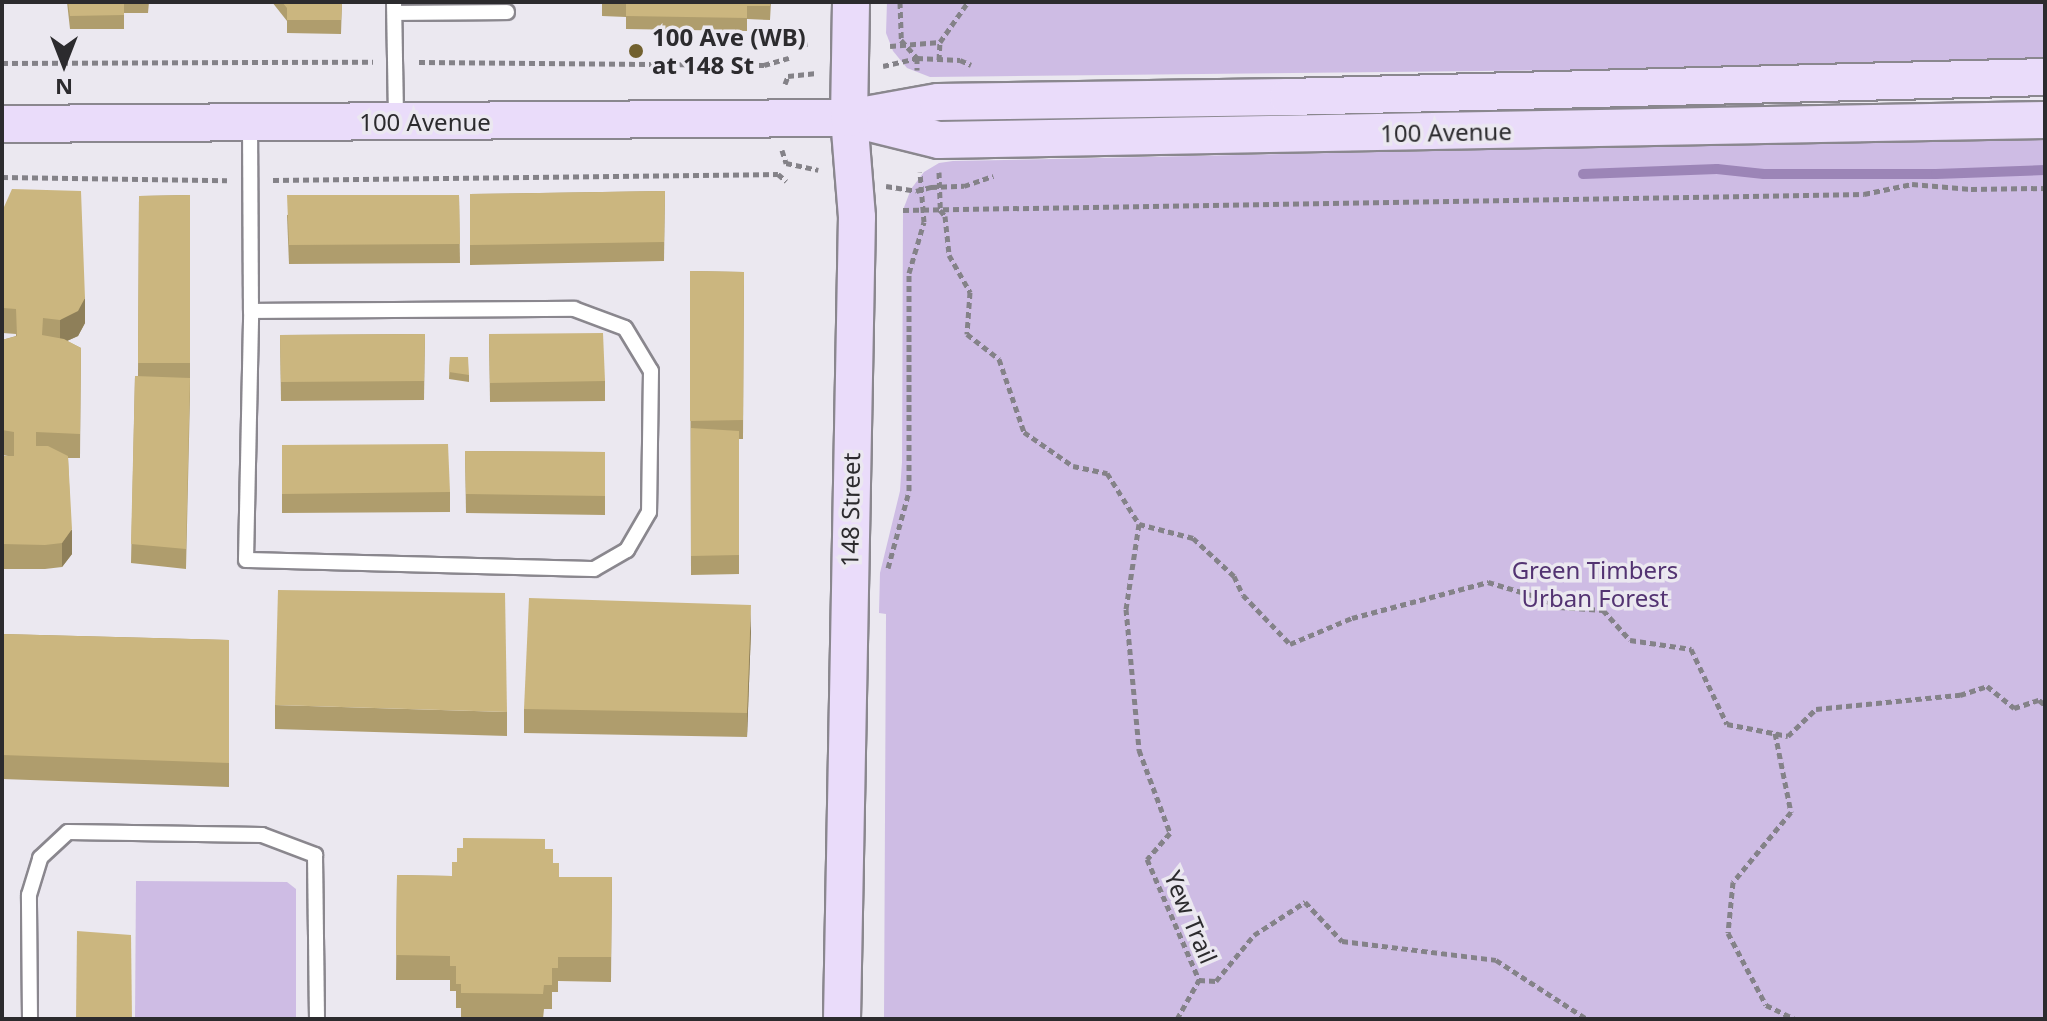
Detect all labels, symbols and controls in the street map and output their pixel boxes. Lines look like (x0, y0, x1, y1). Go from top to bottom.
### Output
place label: 100 Ave (WB) at 148 St (652, 23, 806, 79)
north arrow (24, 24, 104, 104)
marker: 100 Ave (WB) at 148 St (627, 42, 645, 60)
text: N (55, 73, 73, 103)
street label: 100 Avenue (359, 108, 491, 136)
street label: 100 Avenue (1380, 116, 1512, 148)
street label: 148 Street (835, 453, 865, 567)
park label: Green Timbers Urban Forest (1512, 556, 1678, 612)
street label: Yew Trail (1159, 866, 1223, 968)

